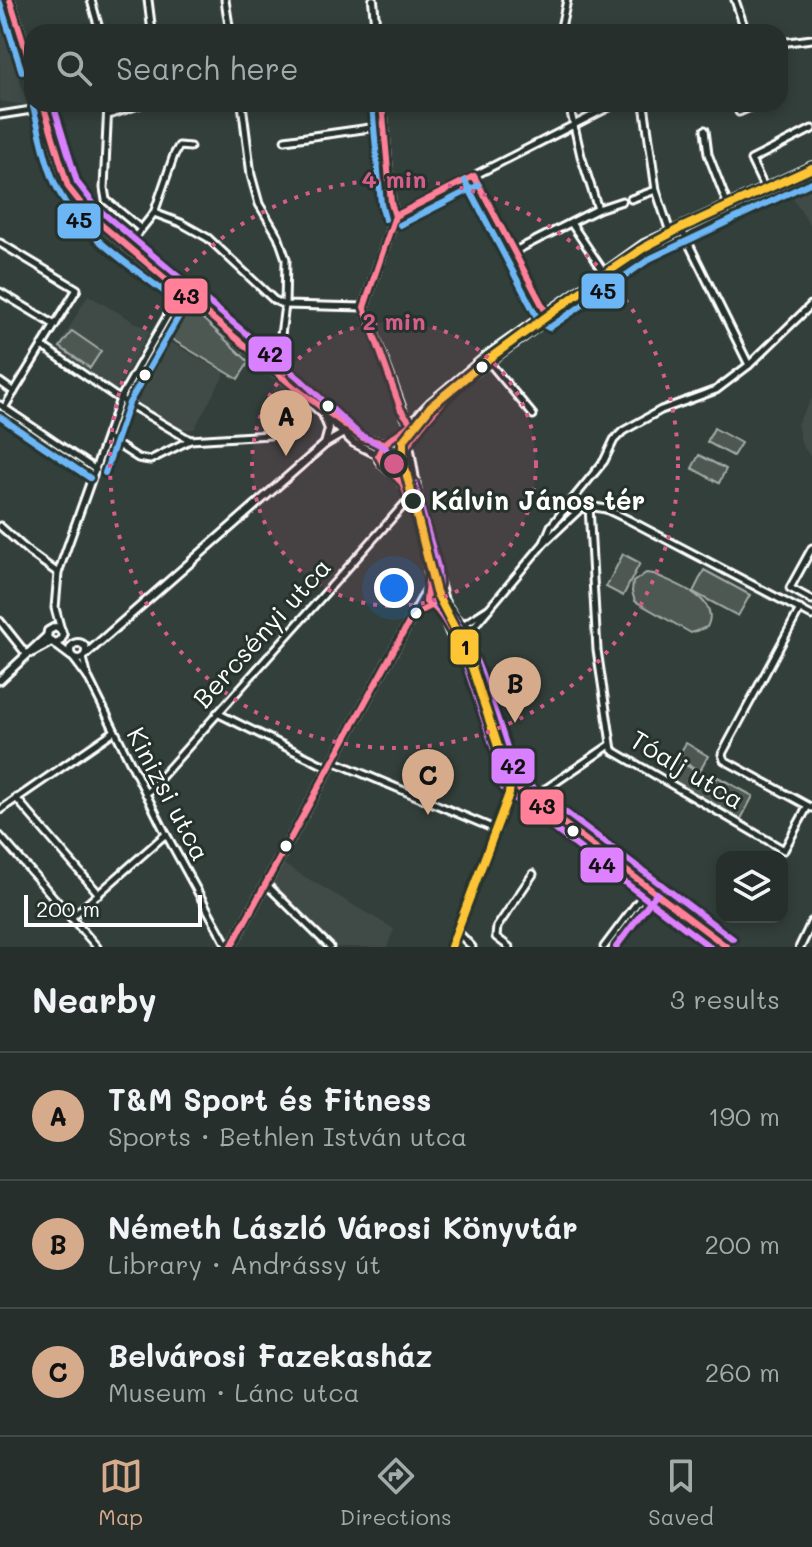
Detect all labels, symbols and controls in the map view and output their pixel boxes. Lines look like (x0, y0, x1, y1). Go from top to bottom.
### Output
search box (24, 24, 788, 112)
icon: search (52, 46, 96, 90)
text: Search here (116, 48, 299, 88)
text: 4 min (362, 163, 426, 194)
line badge: 45 (56, 202, 102, 240)
text: 45 (66, 205, 93, 234)
line badge: 45 (580, 272, 626, 310)
text: 45 (590, 276, 617, 305)
line badge: 43 (163, 277, 209, 315)
text: 43 (172, 281, 200, 310)
text: 2 min (363, 305, 426, 336)
line badge: 42 (247, 335, 293, 373)
text: 42 (257, 339, 283, 368)
unlabelled marker (474, 359, 490, 375)
unlabelled marker (137, 367, 153, 383)
pin: A (260, 390, 312, 456)
unlabelled marker (320, 398, 336, 414)
centre of rings (380, 450, 408, 478)
place label: Kálvin János tér (431, 483, 645, 517)
marker: Kálvin János tér (402, 490, 424, 512)
street label: Bercsényi utca (185, 550, 338, 715)
your location (374, 568, 414, 608)
unlabelled marker (408, 605, 424, 621)
line badge: 1 (449, 628, 480, 666)
text: 1 (460, 632, 470, 661)
pin: B (489, 657, 541, 723)
street label: Kinizsi utca (119, 721, 218, 866)
street label: Tóalj utca (624, 722, 751, 816)
line badge: 42 (490, 747, 536, 785)
pin: C (402, 749, 454, 815)
text: 42 (500, 751, 526, 780)
line badge: 43 (519, 788, 565, 826)
text: 43 (528, 791, 556, 820)
unlabelled marker (565, 823, 581, 839)
unlabelled marker (278, 838, 294, 854)
line badge: 44 (579, 846, 625, 884)
text: 44 (588, 850, 616, 879)
map controls (716, 851, 788, 923)
button: layers (716, 851, 788, 923)
scale bar (24, 891, 202, 927)
text: 200 m (36, 894, 100, 923)
text: Nearby (32, 977, 157, 1022)
text: 3 results (670, 982, 780, 1016)
text: T&M Sport és Fitness (108, 1079, 431, 1119)
text: A (49, 1099, 67, 1133)
text: 190 m (708, 1099, 780, 1133)
text: Sports · Bethlen István utca (108, 1119, 467, 1153)
text: Németh László Városi Könyvtár (108, 1207, 578, 1247)
text: B (49, 1227, 67, 1261)
text: 200 m (704, 1227, 780, 1261)
text: Library · Andrássy út (108, 1247, 381, 1281)
text: Belvárosi Fazekasház (108, 1335, 433, 1375)
text: C (48, 1355, 68, 1389)
text: 260 m (705, 1355, 780, 1389)
text: Museum · Lánc utca (108, 1375, 360, 1409)
tab: Map (98, 1454, 143, 1531)
tab: Directions (340, 1454, 452, 1531)
tab: Saved (648, 1454, 714, 1531)

